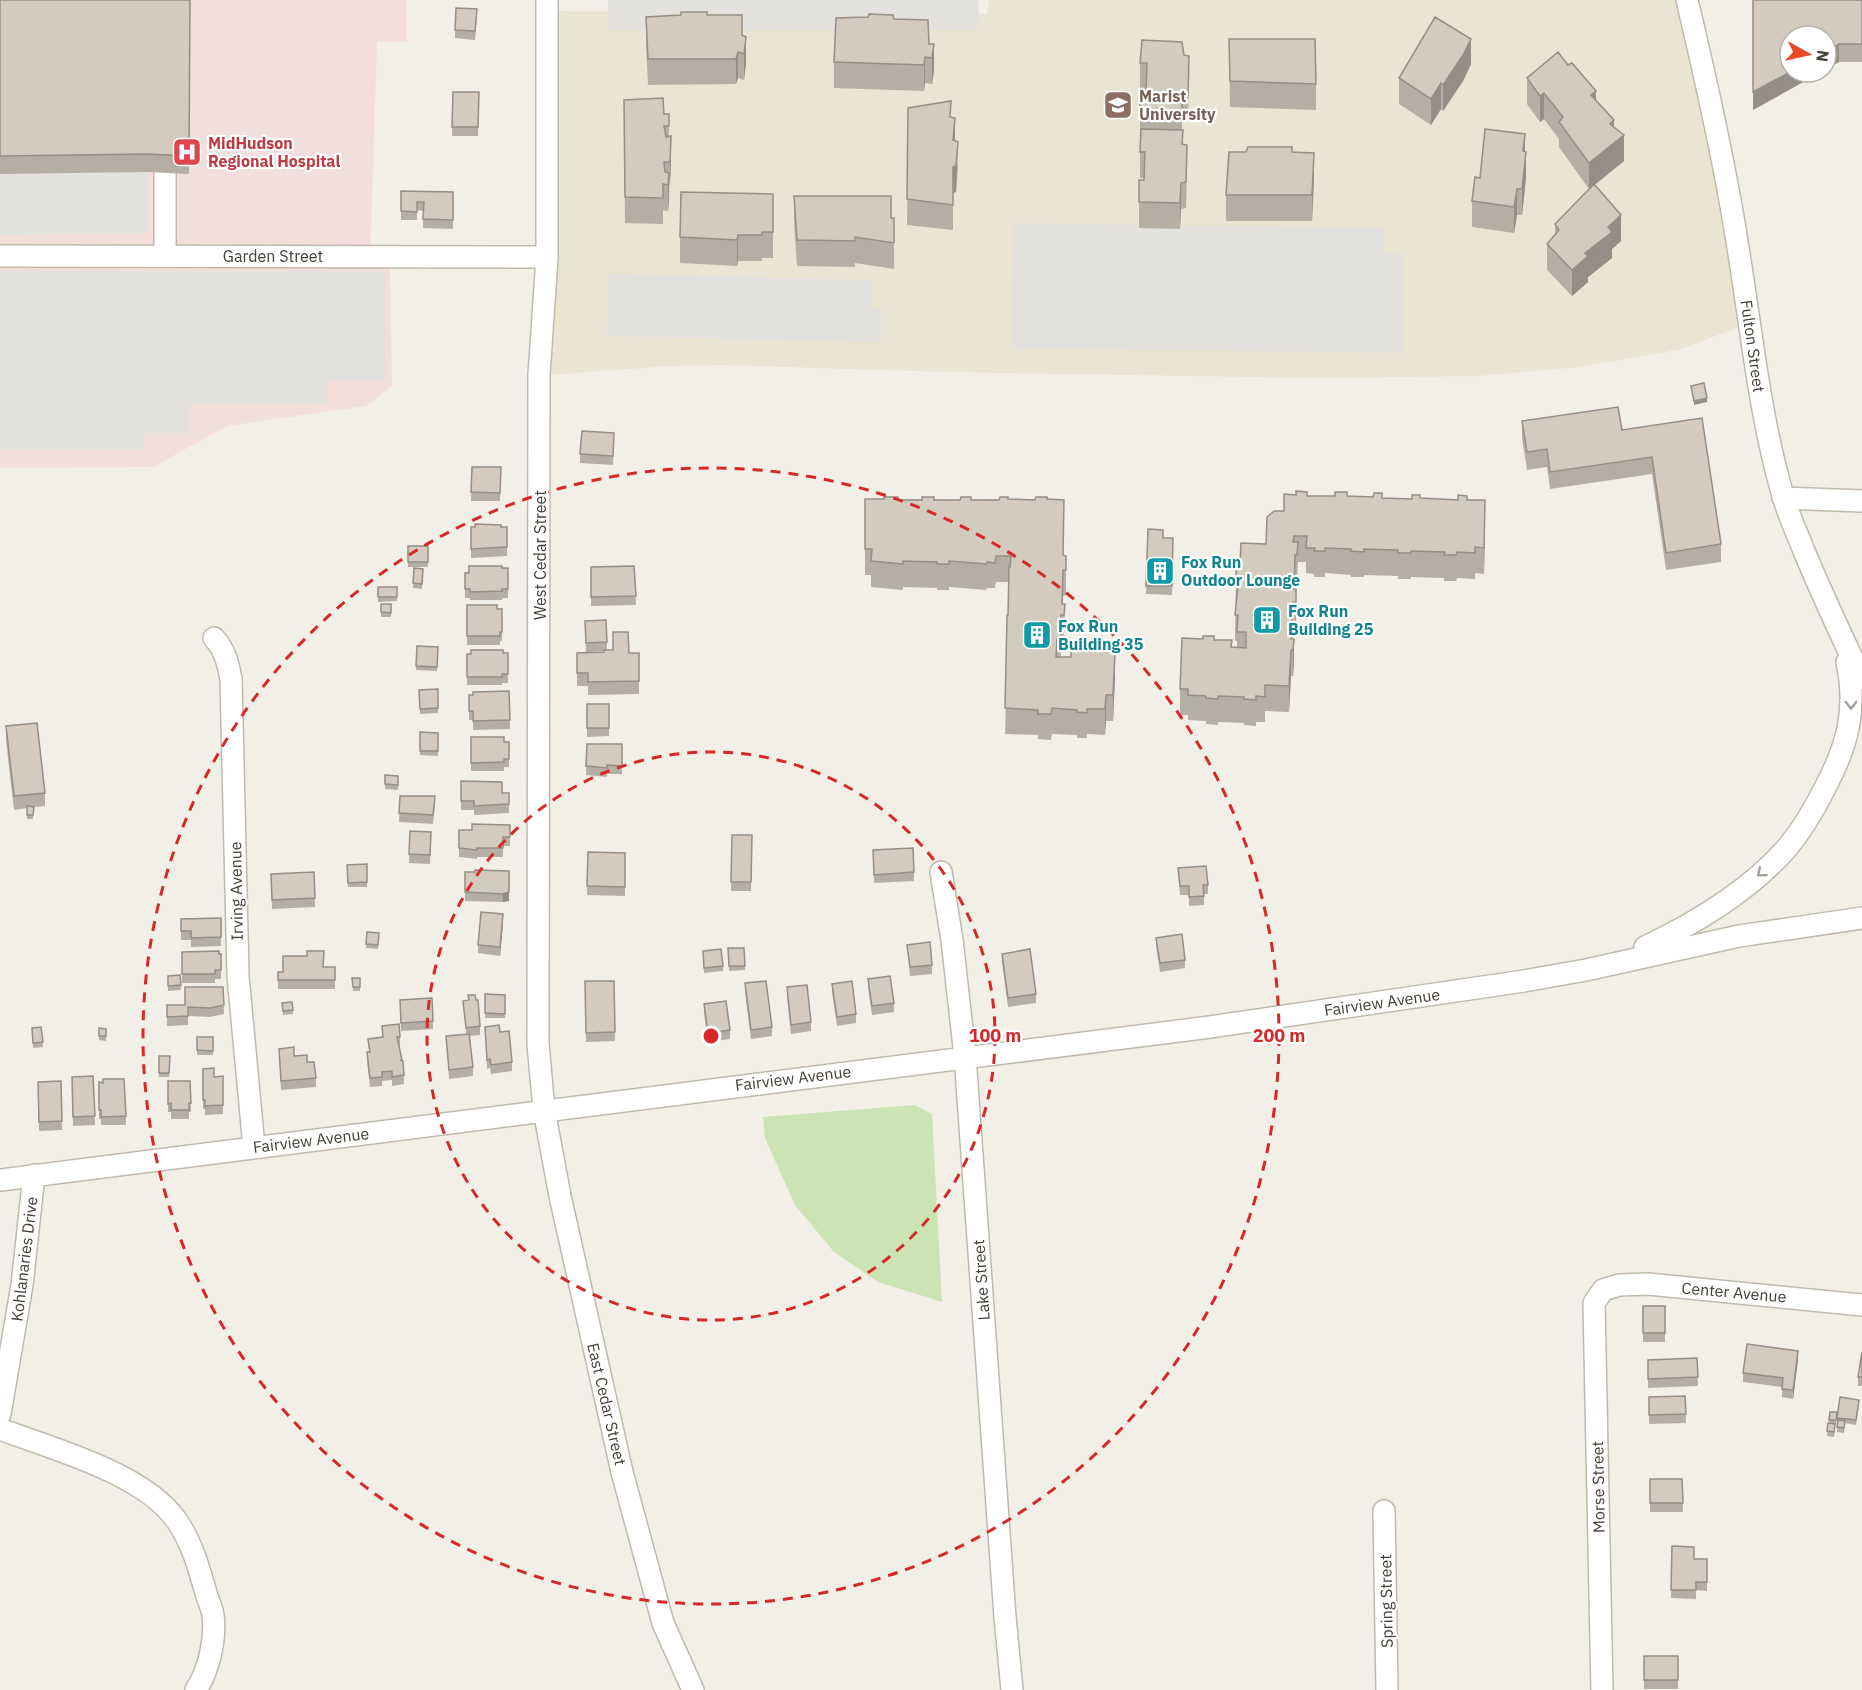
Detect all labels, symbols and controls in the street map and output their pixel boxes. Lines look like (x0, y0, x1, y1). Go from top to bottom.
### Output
north arrow (1778, 24, 1838, 84)
text: N (1812, 49, 1834, 63)
place label: Marist University (1139, 86, 1216, 124)
school or university icon: Marist University (1102, 89, 1134, 121)
place label: MidHudson Regional Hospital (208, 133, 340, 171)
hospital icon: MidHudson Regional Hospital (171, 136, 203, 168)
street label: Garden Street (223, 246, 323, 266)
street label: Fulton Street (1737, 298, 1769, 394)
street label: West Cedar Street (530, 490, 550, 620)
place label: Fox Run Outdoor Lounge (1181, 552, 1300, 590)
building icon: Fox Run Outdoor Lounge (1144, 555, 1176, 587)
place label: Fox Run Building 25 (1288, 601, 1374, 639)
building icon: Fox Run Building 25 (1251, 604, 1283, 636)
place label: Fox Run Building 35 (1058, 616, 1144, 654)
building icon: Fox Run Building 35 (1021, 619, 1053, 651)
one-way arrow (1845, 700, 1857, 709)
street label: Irving Avenue (225, 841, 247, 941)
one-way arrow (1757, 866, 1768, 877)
street label: Fairview Avenue (1323, 984, 1442, 1020)
text: 100 m (969, 1024, 1021, 1047)
text: 200 m (1253, 1024, 1305, 1047)
centre of rings (701, 1026, 721, 1046)
street label: Fairview Avenue (734, 1061, 852, 1095)
street label: Fairview Avenue (252, 1123, 370, 1157)
street label: Kohlanaries Drive (6, 1195, 42, 1323)
street label: Lake Street (968, 1239, 994, 1321)
street label: Center Avenue (1681, 1277, 1787, 1307)
street label: East Cedar Street (583, 1341, 631, 1467)
street label: Morse Street (1587, 1441, 1609, 1533)
street label: Spring Street (1375, 1554, 1397, 1648)

